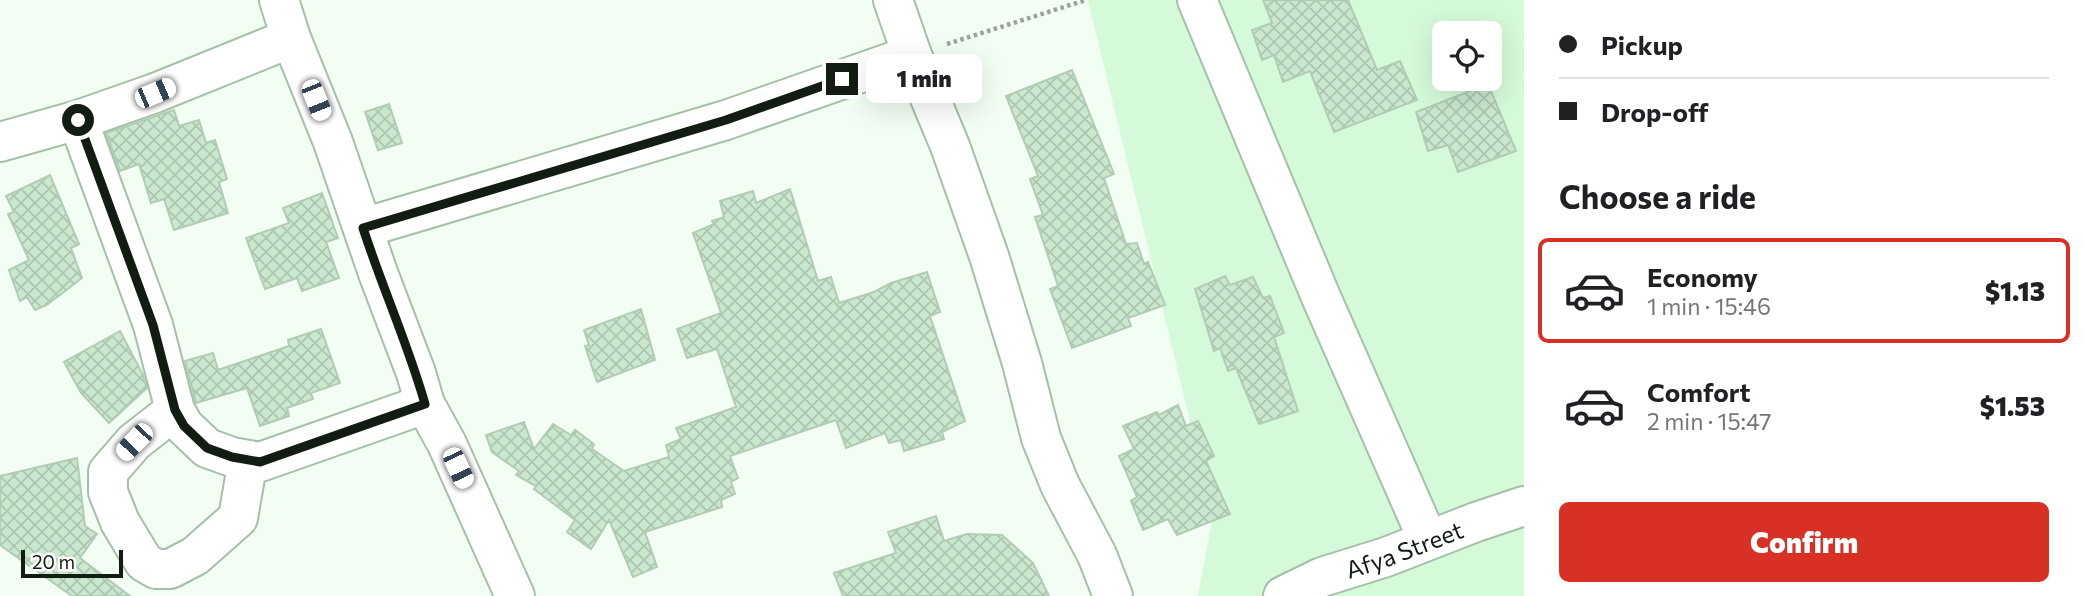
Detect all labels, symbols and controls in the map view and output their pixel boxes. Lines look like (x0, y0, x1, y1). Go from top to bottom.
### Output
map controls (1432, 21, 1502, 91)
button: locate (1432, 21, 1502, 91)
text: Pickup (1601, 29, 1683, 60)
callout: 1 min (866, 55, 982, 104)
route end (826, 63, 858, 95)
text: 1 min (896, 64, 952, 92)
car (132, 75, 179, 111)
car (299, 77, 334, 123)
text: Drop-off (1601, 96, 1708, 127)
route start (62, 104, 94, 136)
text: Choose a ride (1559, 176, 1756, 216)
icon: car (1563, 259, 1626, 322)
text: Economy (1647, 261, 1758, 292)
text: $1.13 (1985, 275, 2045, 306)
text: 1 min · 15:46 (1647, 292, 1771, 320)
icon: car (1563, 374, 1626, 437)
text: Comfort (1647, 376, 1750, 407)
text: $1.53 (1980, 390, 2045, 421)
text: 2 min · 15:47 (1647, 407, 1772, 435)
car (112, 420, 157, 464)
car (440, 445, 477, 491)
button: Confirm (1559, 502, 2049, 582)
street label: Afya Street (1342, 514, 1467, 583)
scale bar (21, 547, 122, 579)
text: 20 m (32, 550, 75, 573)

